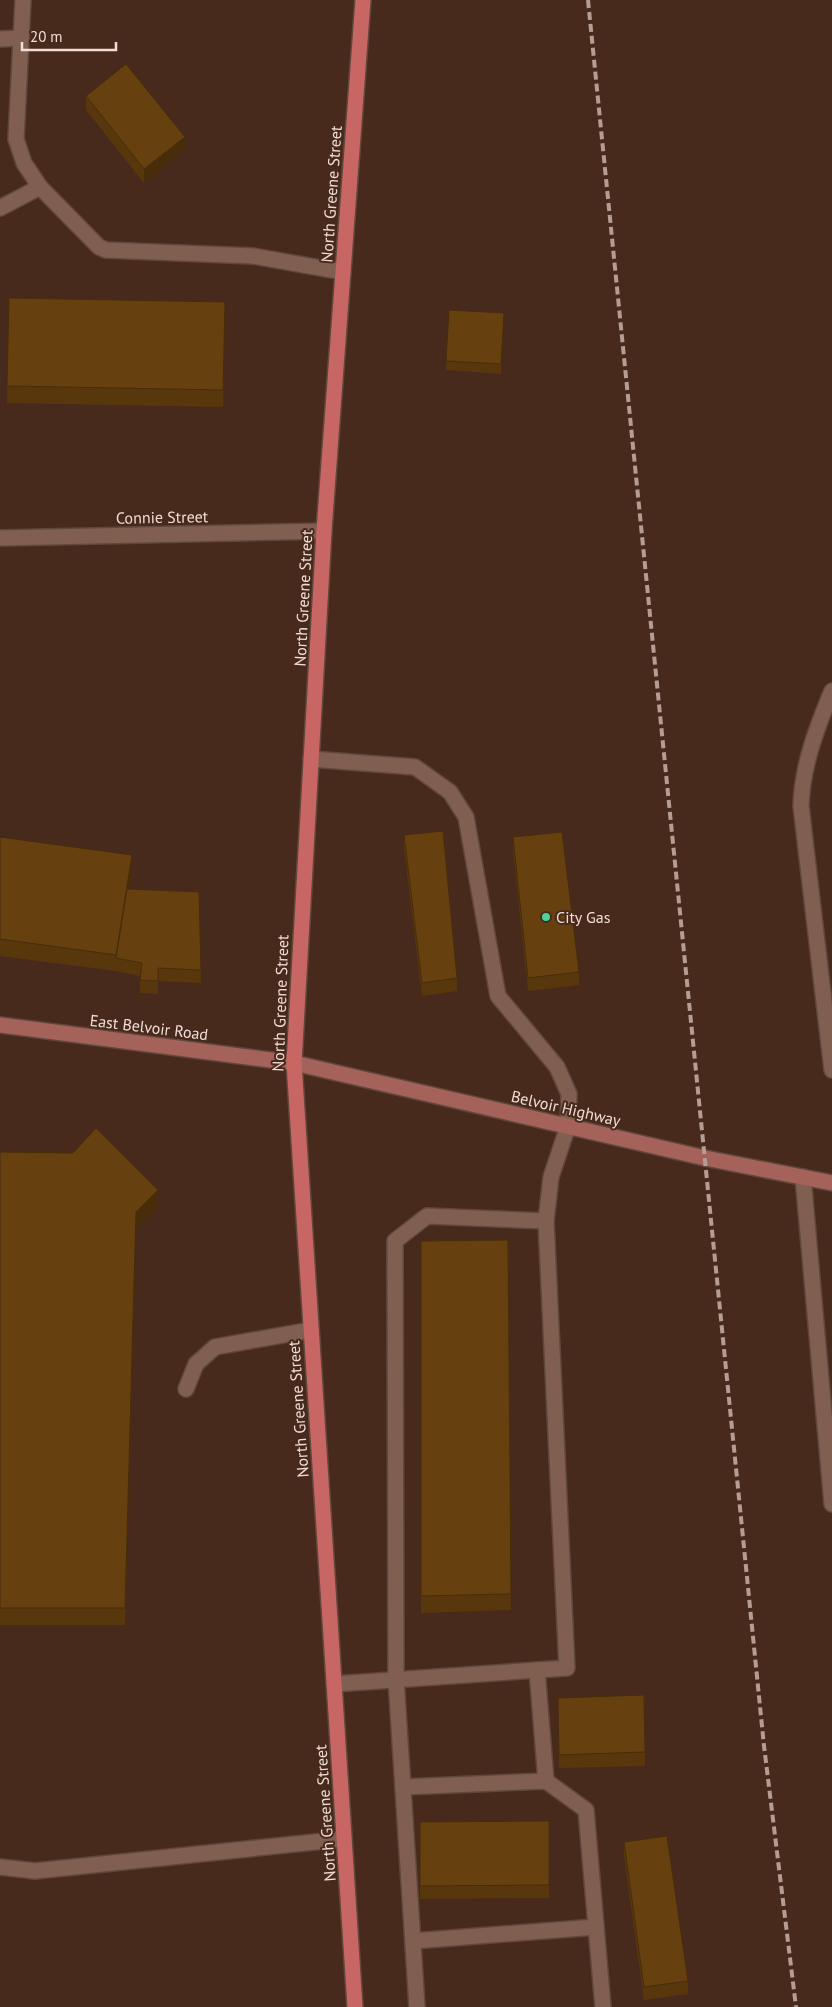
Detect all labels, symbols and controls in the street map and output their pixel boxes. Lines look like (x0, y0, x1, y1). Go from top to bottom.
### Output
scale bar (22, 20, 116, 52)
text: 20 m (30, 27, 63, 46)
street label: North Greene Street (316, 124, 346, 263)
street label: Connie Street (116, 506, 209, 528)
street label: North Greene Street (289, 528, 317, 667)
place label: City Gas (556, 907, 611, 927)
marker: City Gas (540, 911, 552, 923)
street label: North Greene Street (268, 934, 292, 1072)
street label: East Belvoir Road (89, 1010, 209, 1044)
street label: Belvoir Highway (509, 1086, 623, 1130)
street label: North Greene Street (283, 1339, 313, 1478)
street label: North Greene Street (310, 1743, 340, 1882)

